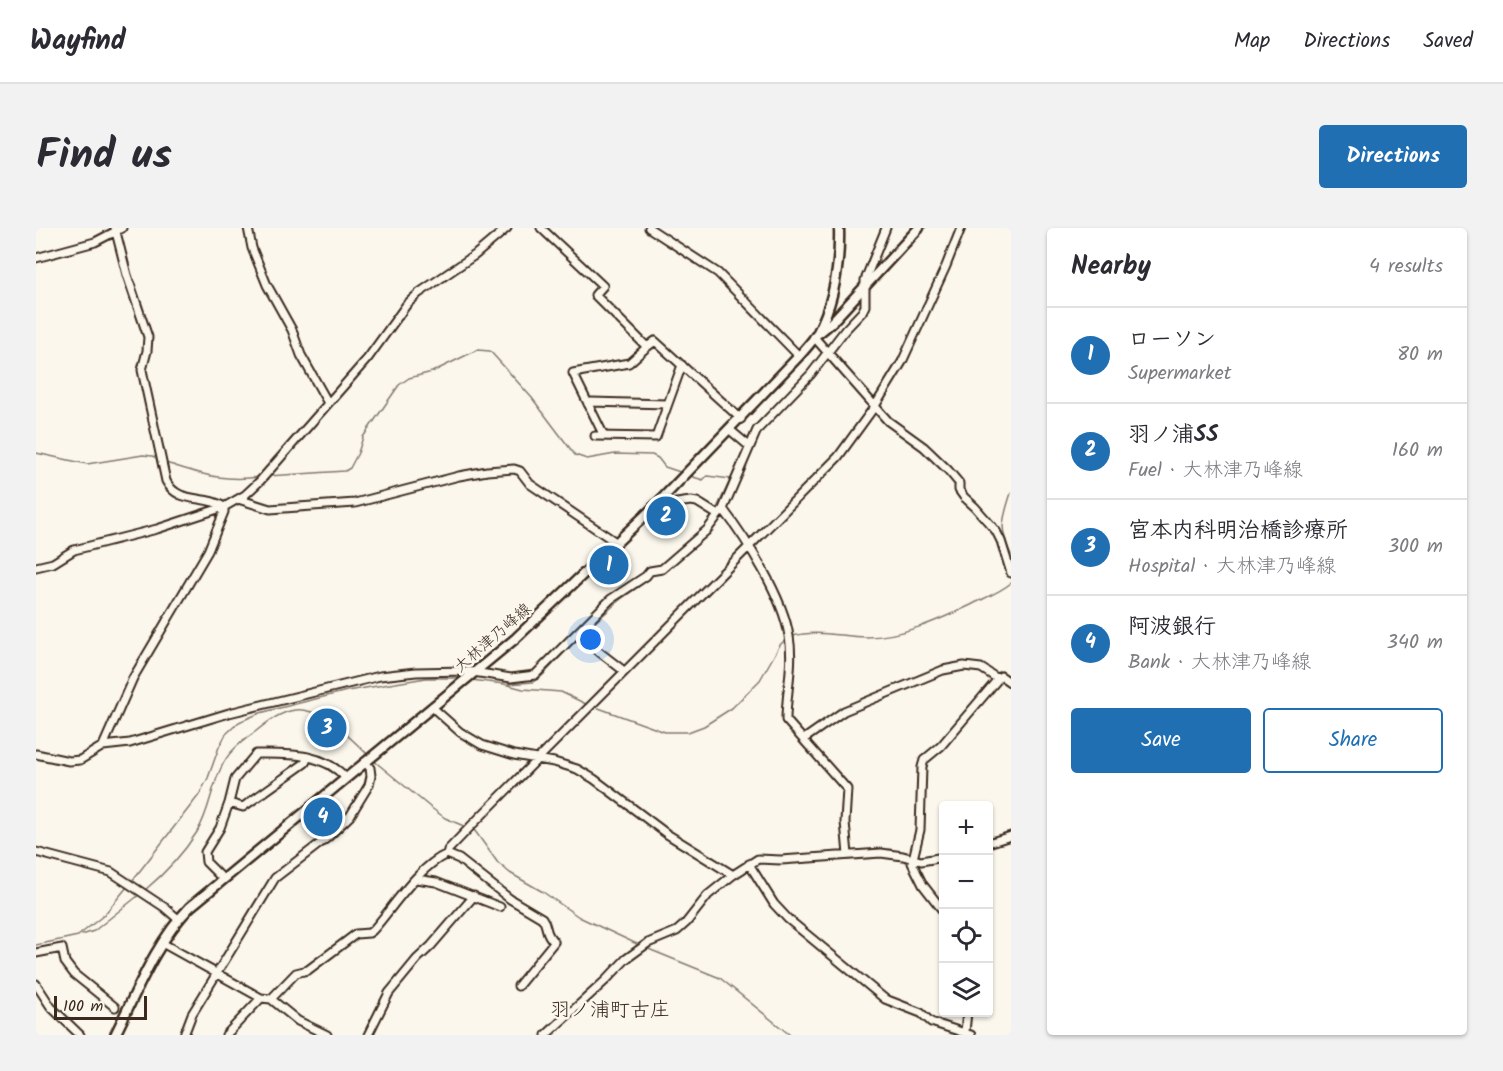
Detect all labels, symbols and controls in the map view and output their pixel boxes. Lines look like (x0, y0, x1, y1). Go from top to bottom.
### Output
text: Wayfind (30, 19, 126, 64)
text: Map (1234, 25, 1270, 58)
text: Directions (1303, 25, 1390, 58)
text: Saved (1423, 25, 1473, 58)
text: Find us (36, 123, 172, 190)
button: Directions (1319, 125, 1467, 188)
text: Nearby (1071, 246, 1151, 288)
text: 4 results (1369, 251, 1443, 283)
text: ローソン (1128, 323, 1216, 358)
text: 1 (1087, 339, 1094, 371)
text: 80 m (1397, 339, 1443, 371)
text: Supermarket (1128, 358, 1231, 390)
text: 羽ノ浦SS (1128, 418, 1218, 453)
text: 2 (1085, 435, 1096, 467)
text: 160 m (1392, 435, 1443, 467)
text: Fuel · 大林津乃峰線 (1128, 455, 1303, 487)
pin: 2 (646, 494, 686, 538)
text: 宮本内科明治橋診療所 (1128, 514, 1348, 549)
text: 3 (1085, 531, 1096, 563)
text: 300 m (1388, 531, 1443, 563)
pin: 1 (590, 542, 628, 588)
text: Hospital · 大林津乃峰線 (1128, 551, 1336, 583)
street label: 大林津乃峰線 (449, 597, 537, 679)
text: 阿波銀行 (1128, 610, 1216, 645)
your location (576, 625, 605, 654)
text: 4 (1085, 627, 1096, 659)
text: 340 m (1387, 627, 1443, 659)
text: Bank · 大林津乃峰線 (1128, 647, 1311, 679)
pin: 3 (308, 706, 346, 750)
button: Save (1071, 708, 1251, 773)
button: Share (1263, 708, 1443, 773)
pin: 4 (304, 794, 342, 840)
map controls (939, 801, 993, 1017)
button: + (939, 801, 993, 855)
button: − (939, 855, 993, 909)
button: locate (939, 909, 993, 963)
button: layers (939, 963, 993, 1017)
scale bar (54, 993, 147, 1020)
text: 100 m (63, 994, 103, 1019)
district label: 羽ノ浦町古庄 (550, 995, 670, 1027)

